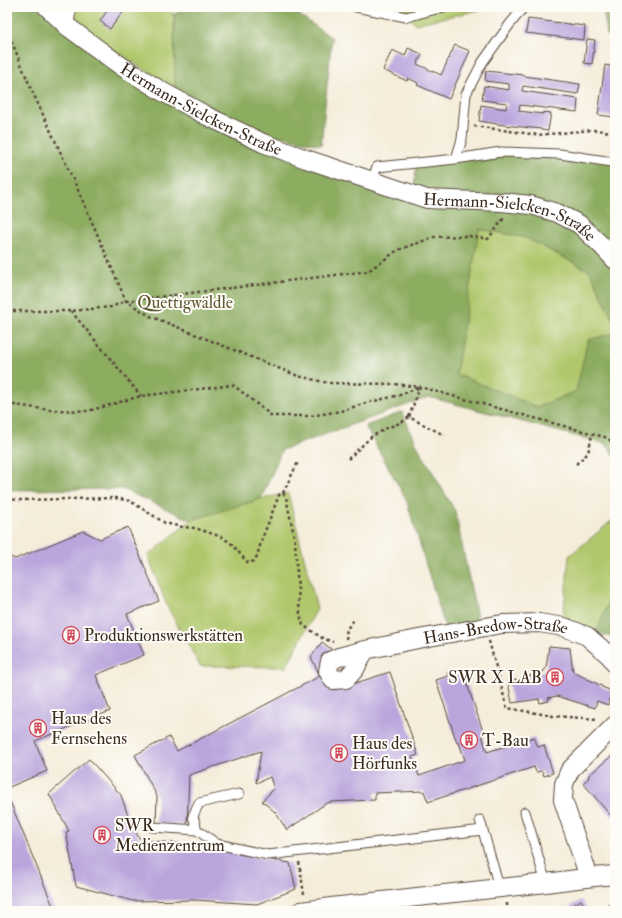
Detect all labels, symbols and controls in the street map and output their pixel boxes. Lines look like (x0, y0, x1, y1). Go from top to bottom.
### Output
street label: Hermann-Sielcken-Straße (116, 58, 285, 160)
street label: Hermann-Sielcken-Straße (423, 189, 600, 246)
park label: Quettigwäldle (137, 292, 233, 313)
street label: Hans-Bredow-Straße (422, 613, 571, 649)
building icon: Produktionswerkstätten (61, 625, 81, 645)
place label: Produktionswerkstätten (84, 625, 243, 646)
place label: SWR X LAB (448, 667, 542, 688)
building icon: SWR X LAB (545, 667, 565, 687)
place label: Haus des Fernsehens (51, 708, 127, 749)
building icon: Haus des Fernsehens (28, 718, 48, 738)
building icon: T-Bau (459, 730, 479, 750)
place label: T-Bau (482, 730, 529, 751)
place label: Haus des Hörfunks (352, 733, 417, 774)
building icon: Haus des Hörfunks (329, 743, 349, 763)
place label: SWR Medienzentrum (115, 815, 225, 856)
building icon: SWR Medienzentrum (92, 825, 112, 845)

